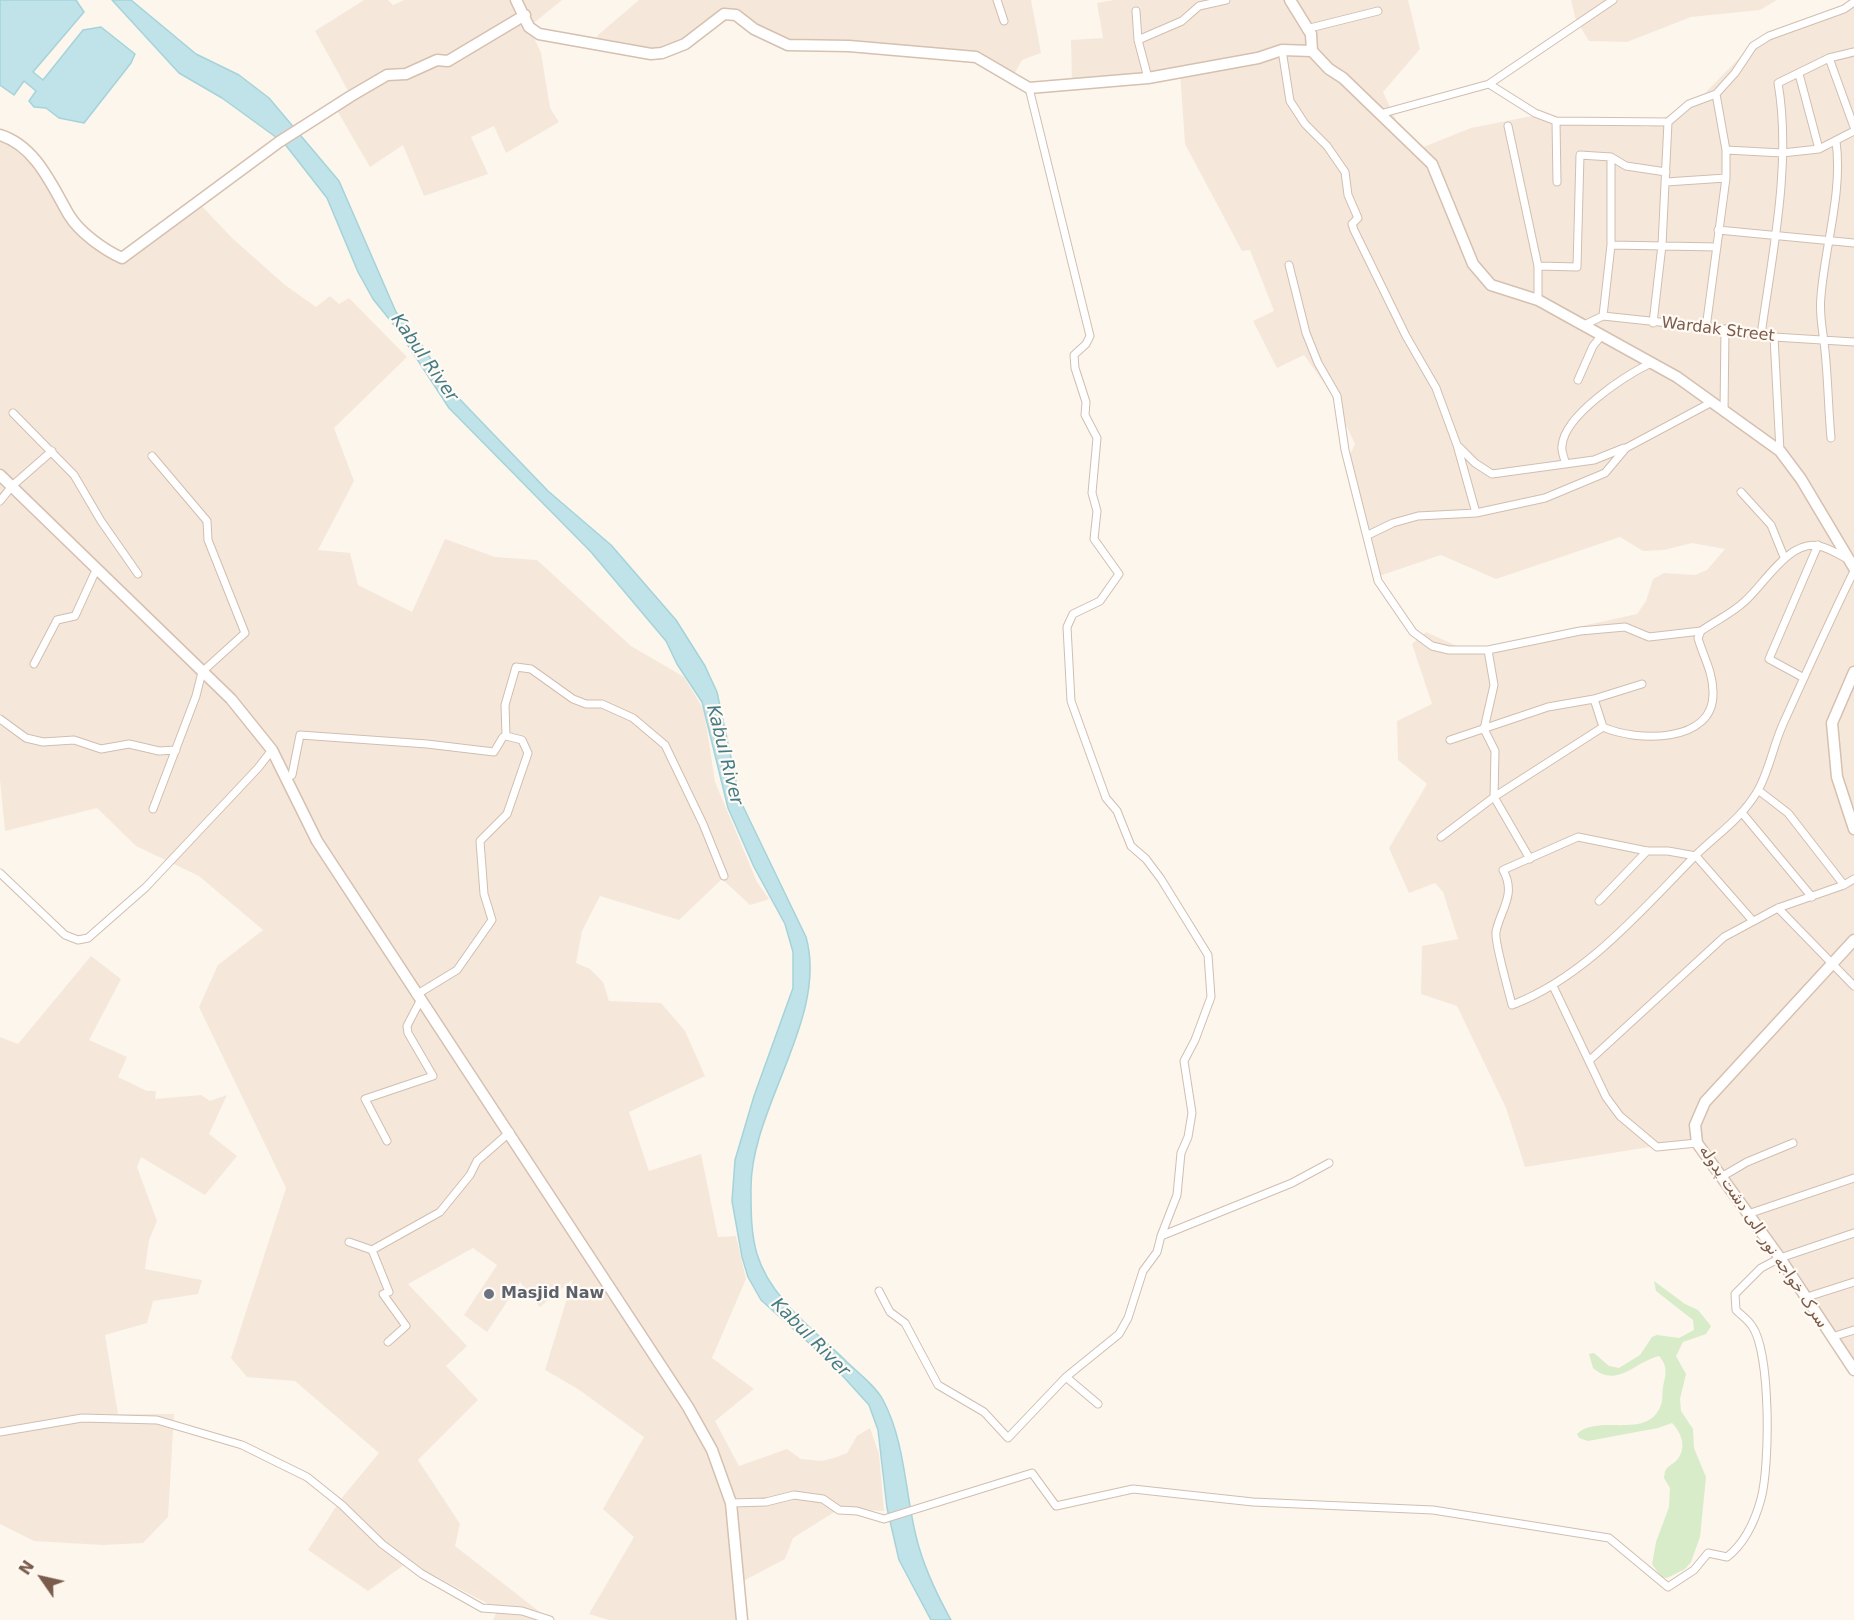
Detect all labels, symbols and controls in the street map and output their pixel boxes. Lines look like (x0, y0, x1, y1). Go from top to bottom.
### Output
water label: Kabul River (386, 310, 462, 406)
street label: Wardak Street (1660, 314, 1776, 346)
water label: Kabul River (701, 703, 747, 807)
street label: سرک خواجه نور الی دشت پدوله (1695, 1142, 1831, 1332)
place label: Masjid Naw (501, 1284, 604, 1304)
marker: Masjid Naw (482, 1287, 496, 1301)
water label: Kabul River (766, 1294, 854, 1382)
north arrow (12, 1548, 72, 1608)
text: N (15, 1557, 38, 1579)

